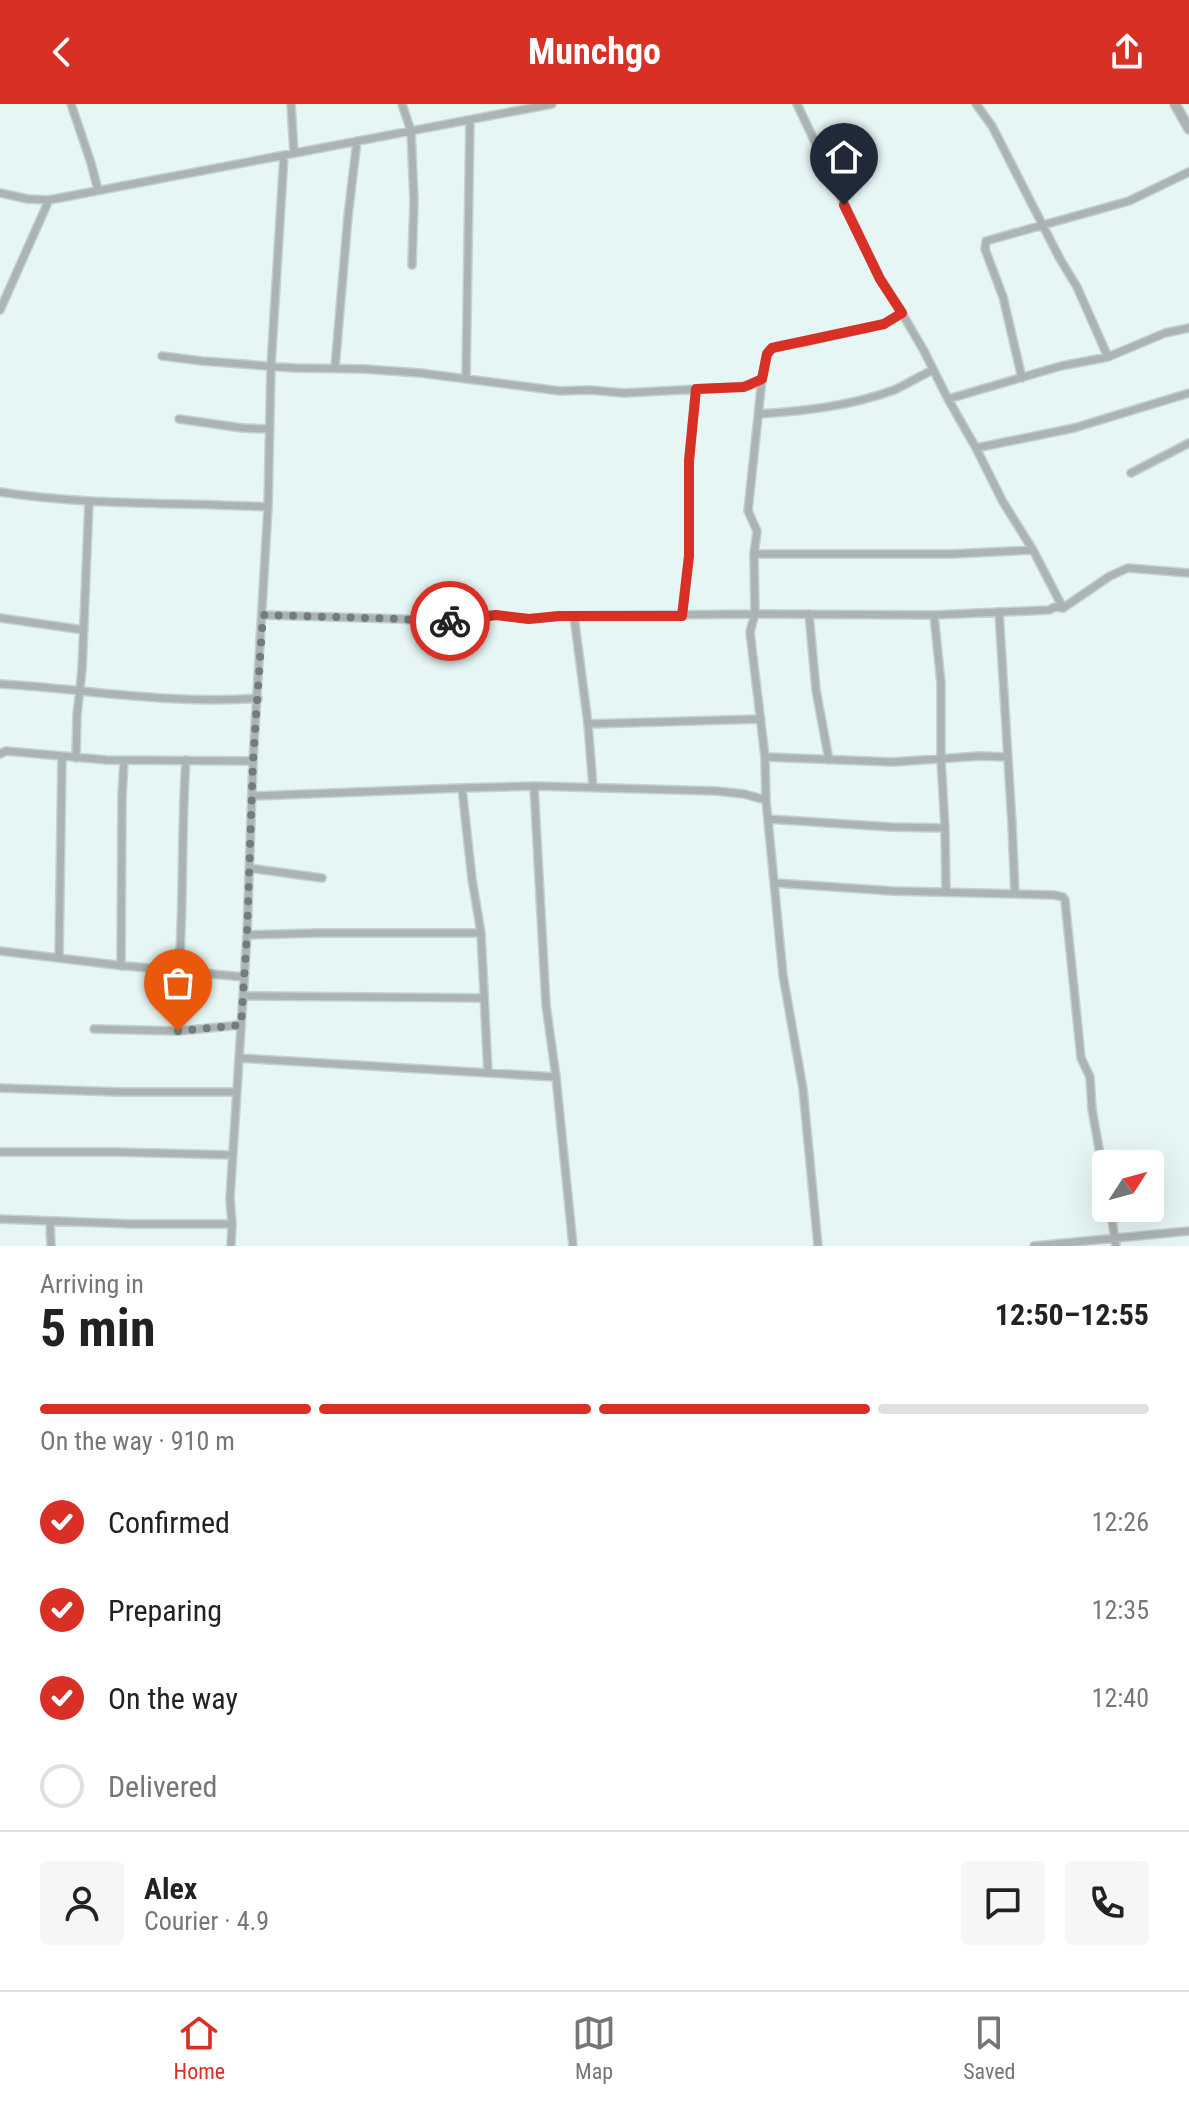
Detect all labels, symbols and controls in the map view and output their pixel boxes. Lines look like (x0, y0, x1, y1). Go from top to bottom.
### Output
icon: back (40, 30, 84, 74)
icon: share (1105, 30, 1149, 74)
text: Munchgo (528, 31, 661, 73)
pin (810, 123, 878, 205)
icon: home (822, 135, 866, 179)
courier (410, 581, 490, 661)
icon: bike (428, 599, 472, 643)
pin (144, 949, 212, 1031)
icon: bag (156, 961, 200, 1005)
north arrow (1092, 1150, 1164, 1222)
map controls (1092, 1150, 1164, 1222)
text: Arriving in (40, 1269, 144, 1299)
text: 12:50–12:55 (995, 1297, 1149, 1332)
text: 5 min (40, 1298, 156, 1359)
text: On the way · 910 m (40, 1426, 235, 1456)
icon: check (40, 1500, 84, 1544)
text: Confirmed (108, 1505, 230, 1540)
text: 12:26 (1092, 1507, 1149, 1537)
icon: check (40, 1588, 84, 1632)
text: Preparing (108, 1593, 222, 1628)
text: 12:35 (1092, 1595, 1149, 1625)
icon: check (40, 1676, 84, 1720)
text: On the way (108, 1681, 238, 1716)
text: 12:40 (1092, 1683, 1149, 1713)
text: Delivered (108, 1769, 217, 1804)
button: person (40, 1861, 124, 1945)
button: chat (961, 1861, 1045, 1945)
button: phone (1065, 1861, 1149, 1945)
text: Alex (144, 1871, 197, 1906)
text: Courier · 4.9 (144, 1906, 269, 1936)
tab: Home (174, 2011, 225, 2084)
tab: Map (572, 2011, 616, 2084)
tab: Saved (963, 2011, 1015, 2084)

